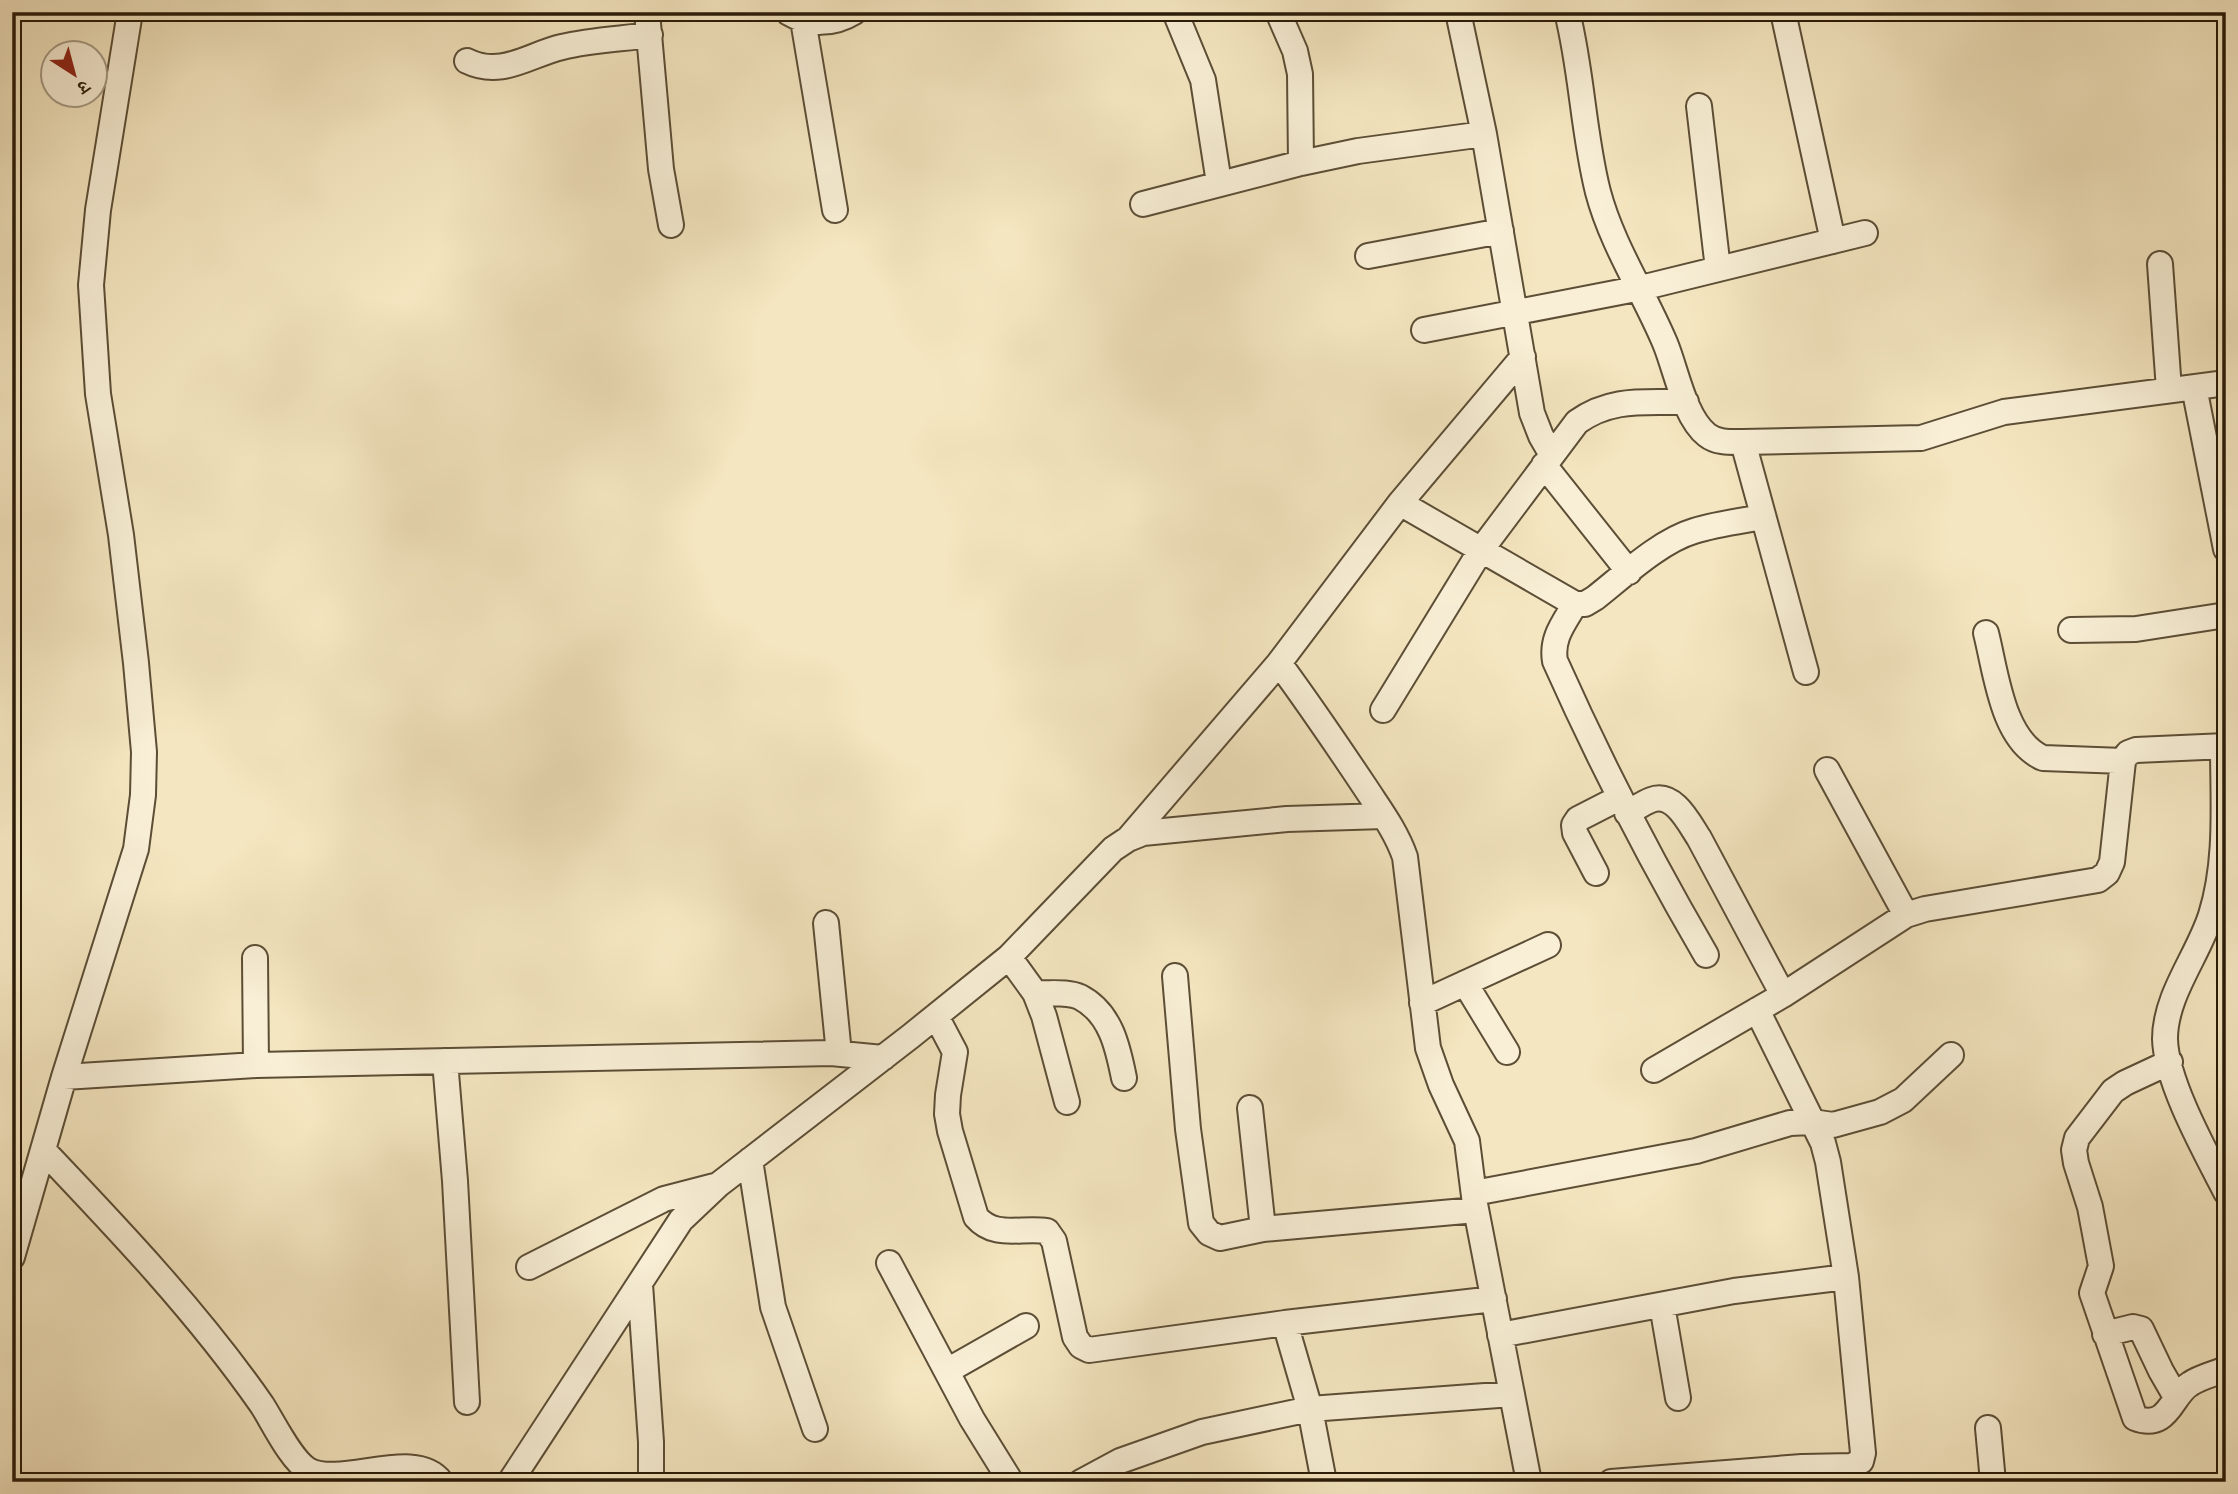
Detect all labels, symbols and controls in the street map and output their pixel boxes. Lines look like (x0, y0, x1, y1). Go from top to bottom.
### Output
north arrow (38, 38, 108, 108)
text: उ (72, 74, 96, 100)

